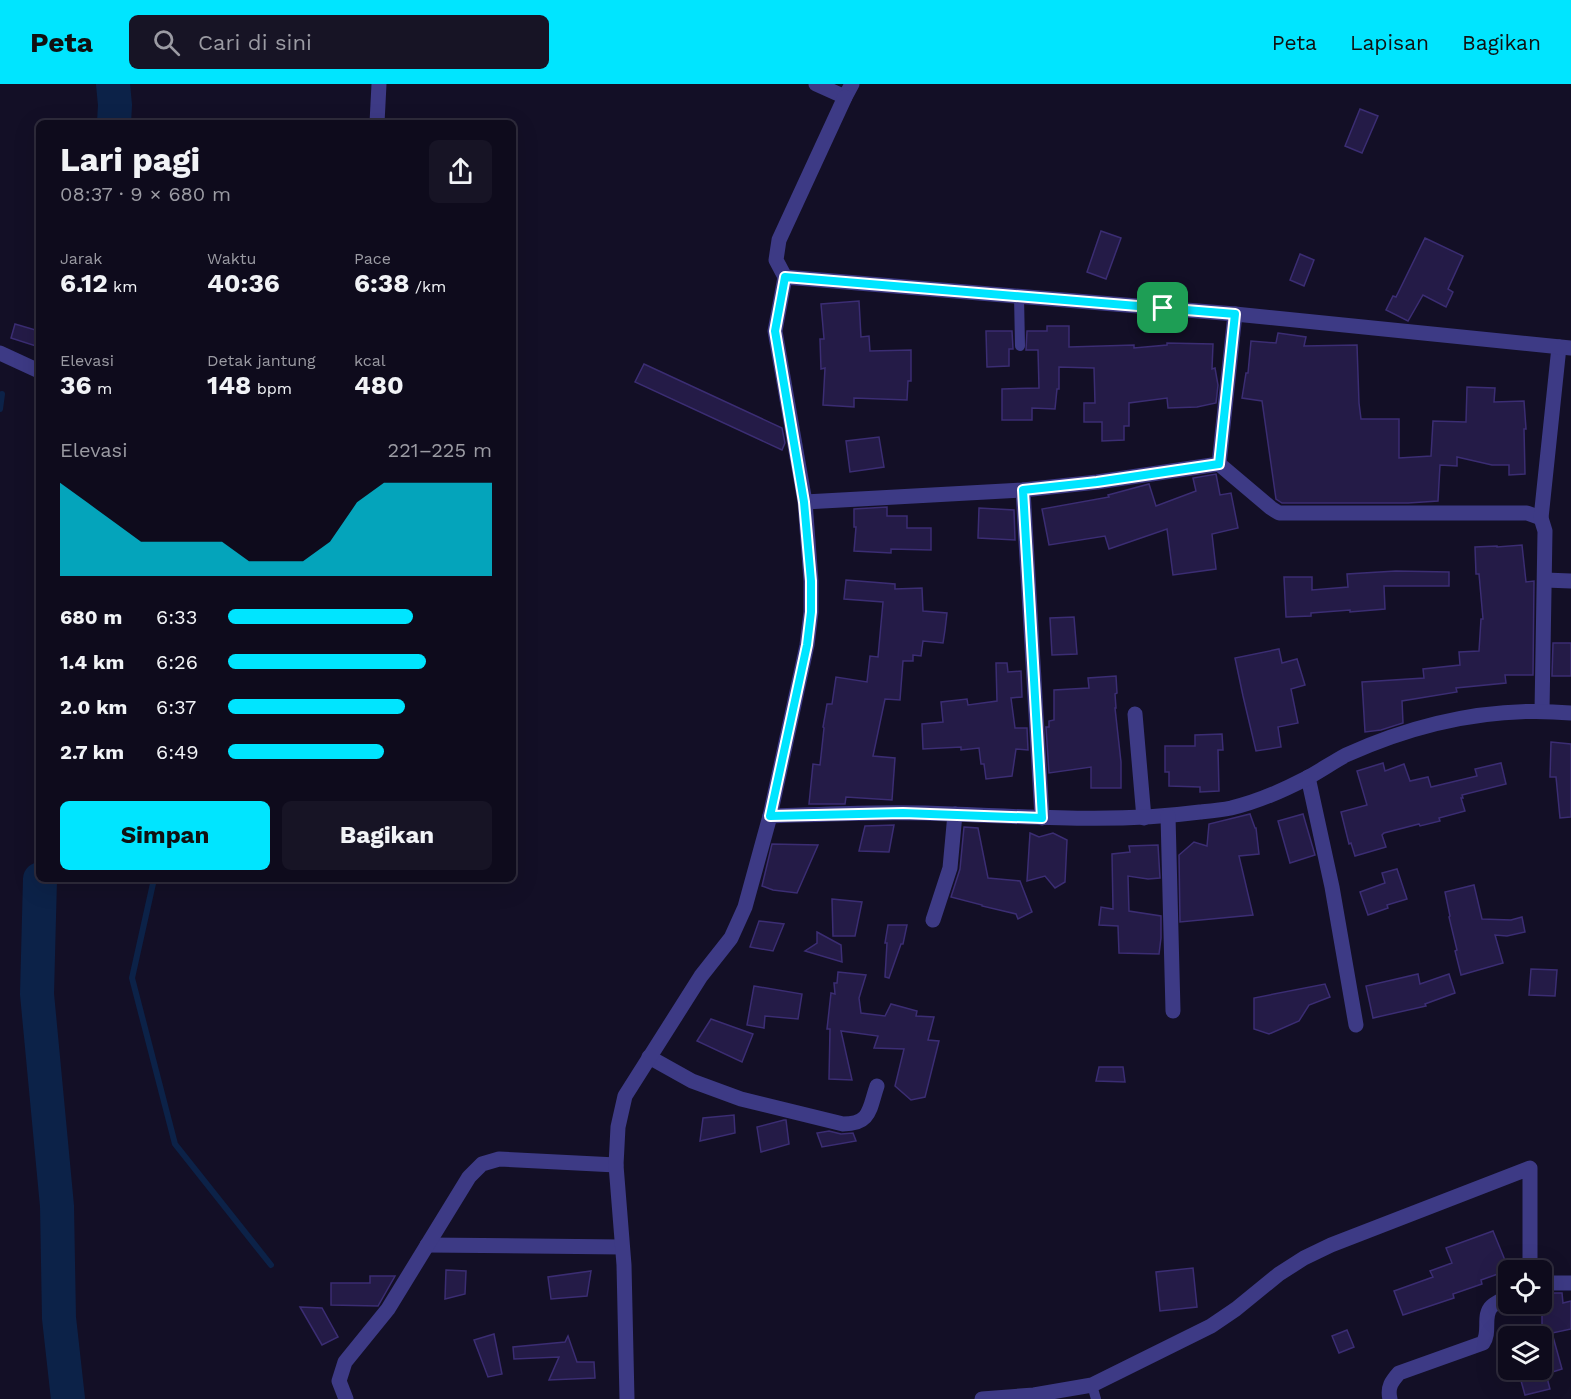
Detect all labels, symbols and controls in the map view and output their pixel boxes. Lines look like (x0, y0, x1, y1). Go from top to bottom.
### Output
search box (129, 15, 549, 69)
text: Peta (30, 26, 93, 59)
icon: search (150, 26, 183, 59)
text: Cari di sini (198, 30, 312, 55)
text: Peta (1272, 30, 1317, 55)
text: Lapisan (1350, 30, 1429, 55)
text: Bagikan (1462, 30, 1541, 55)
text: Lari pagi (60, 140, 200, 179)
button: share (429, 140, 492, 203)
text: 08:37 · 9 × 680 m (60, 182, 231, 206)
text: Jarak (60, 249, 102, 268)
text: Waktu (207, 249, 256, 268)
text: Pace (354, 249, 391, 268)
text: 6.12 (60, 268, 108, 298)
text: 40:36 (207, 268, 280, 298)
text: 6:38 (354, 268, 410, 298)
text: km (108, 277, 137, 296)
text: /km (410, 277, 446, 296)
pin (1137, 282, 1188, 333)
icon: arrive (1146, 291, 1179, 324)
text: Elevasi (60, 351, 114, 370)
text: Detak jantung (207, 351, 316, 370)
text: kcal (354, 351, 386, 370)
text: 36 (60, 370, 91, 400)
text: 148 (207, 370, 251, 400)
text: 480 (354, 370, 404, 400)
text: m (91, 379, 112, 398)
text: bpm (251, 379, 292, 398)
text: Elevasi (60, 438, 127, 462)
text: 221–225 m (388, 438, 492, 462)
text: 680 m (60, 605, 122, 629)
text: 6:33 (156, 605, 197, 629)
text: 1.4 km (60, 650, 124, 674)
text: 6:26 (156, 650, 198, 674)
text: 2.0 km (60, 695, 127, 719)
text: 6:37 (156, 695, 196, 719)
text: 2.7 km (60, 740, 124, 764)
text: 6:49 (156, 740, 199, 764)
button: Simpan (60, 801, 270, 870)
button: Bagikan (282, 801, 492, 870)
map controls (1498, 1260, 1552, 1380)
button: locate (1498, 1260, 1552, 1314)
button: layers (1498, 1326, 1552, 1380)

